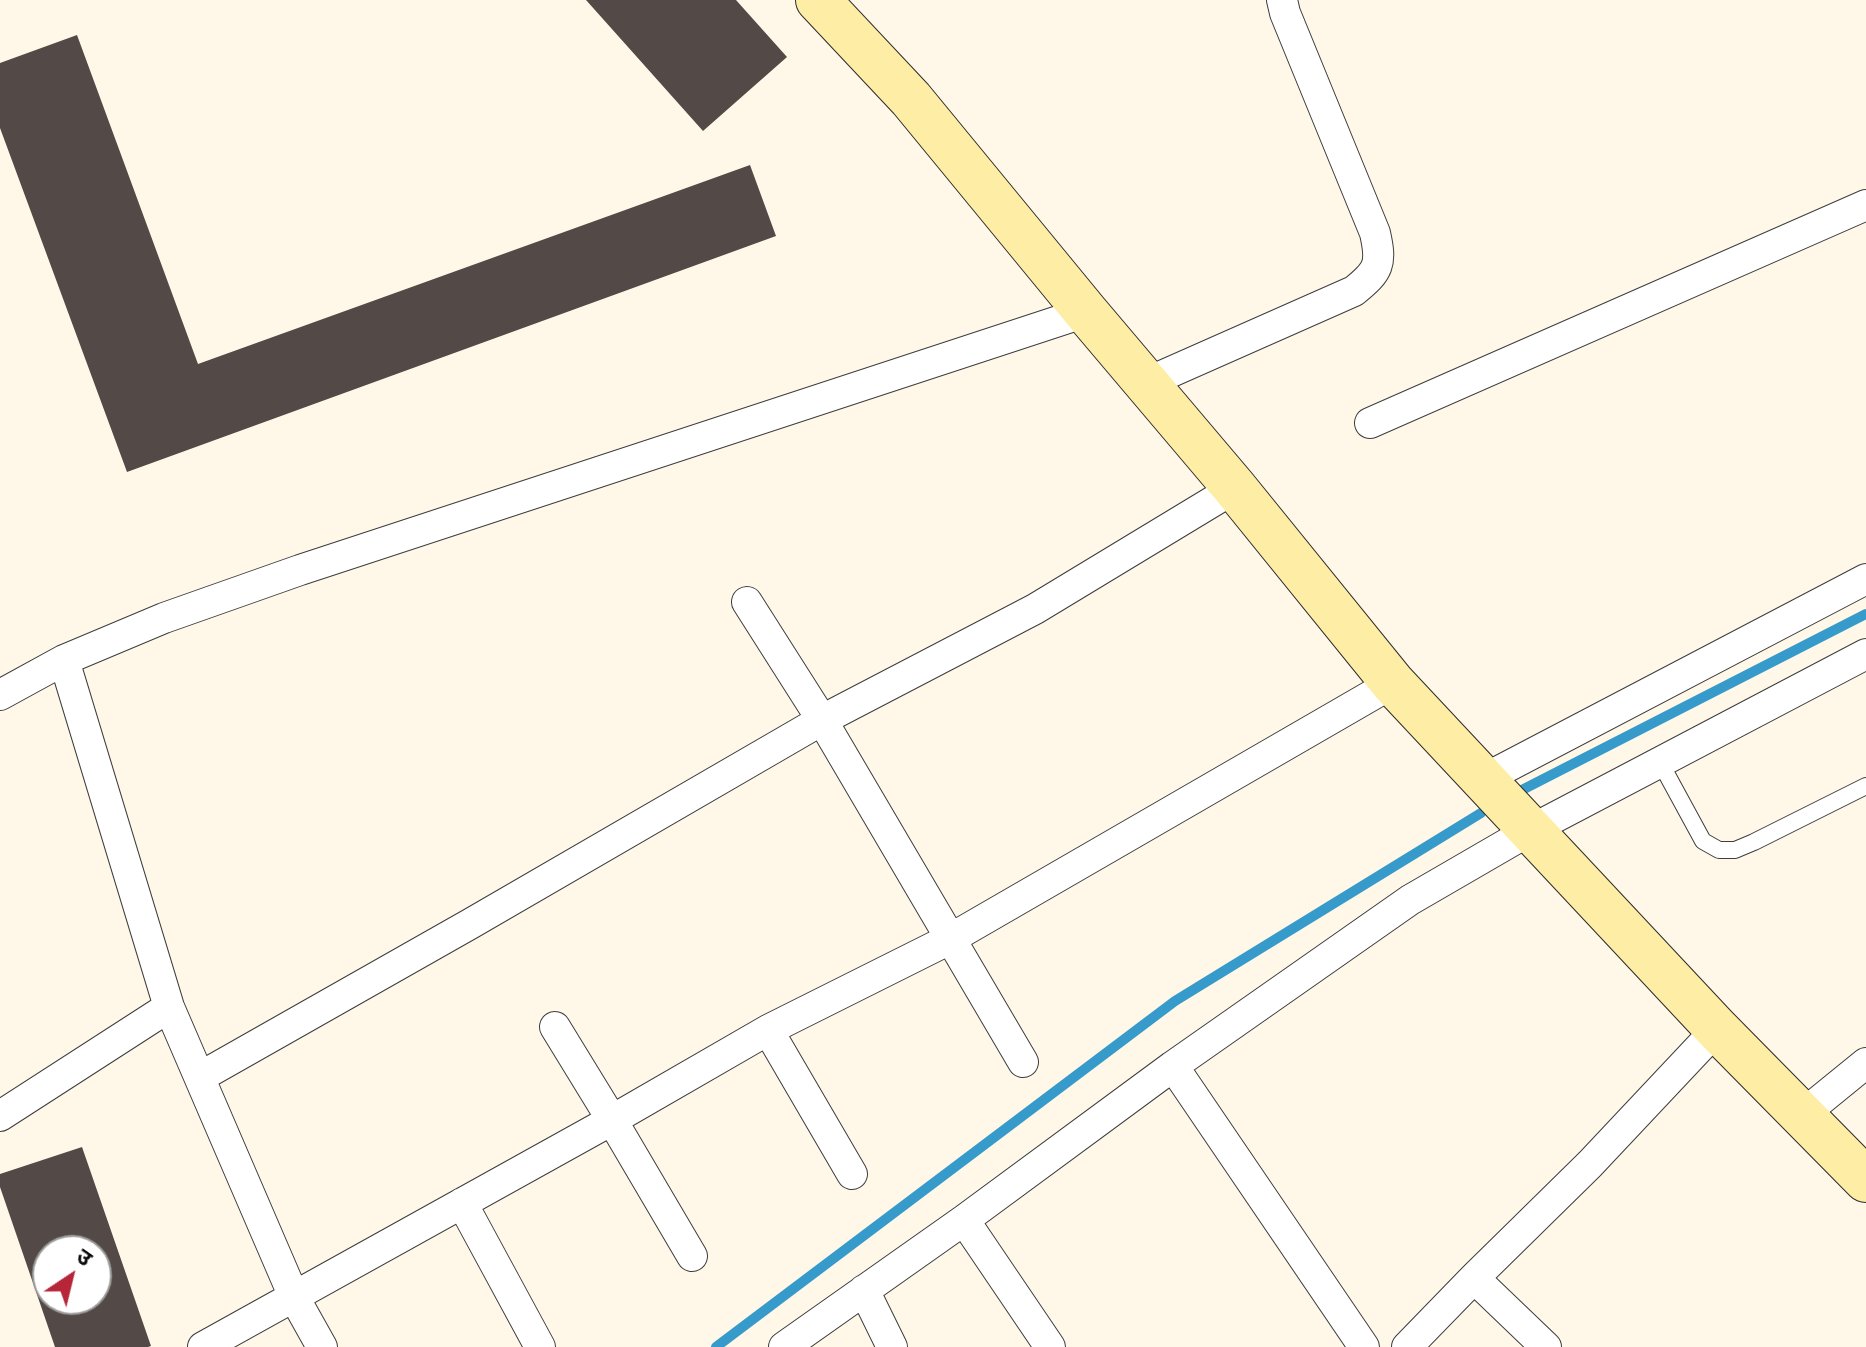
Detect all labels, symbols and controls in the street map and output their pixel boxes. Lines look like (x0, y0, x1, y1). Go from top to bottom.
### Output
north arrow (32, 1235, 112, 1315)
text: उ (71, 1241, 98, 1273)

